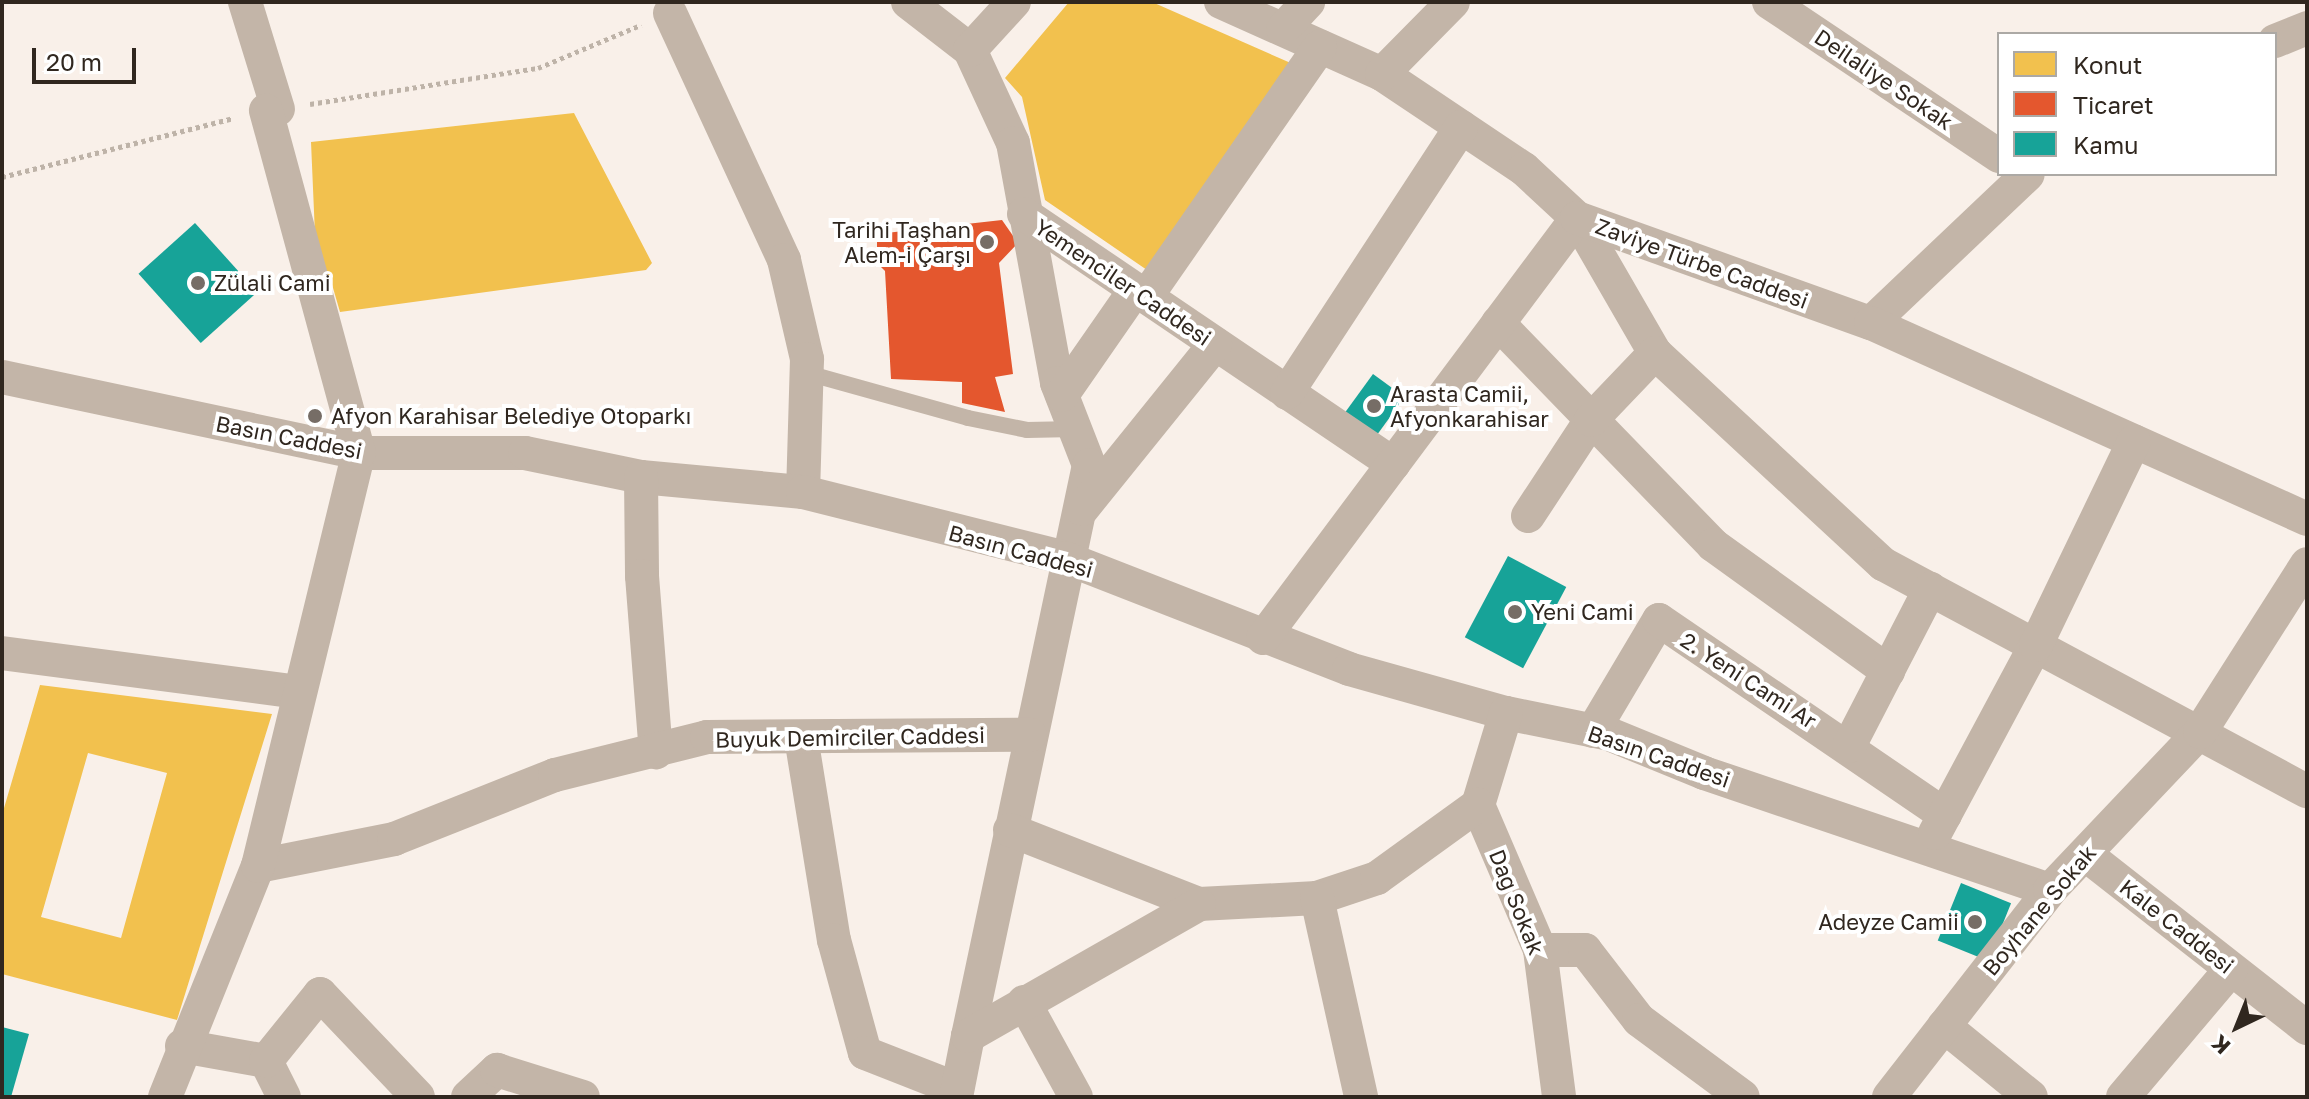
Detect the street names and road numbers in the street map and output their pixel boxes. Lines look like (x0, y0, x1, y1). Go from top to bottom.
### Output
street label: Deilaliye Sokak (1810, 23, 1958, 135)
street label: Zaviye Türbe Caddesi (1592, 212, 1812, 314)
street label: Yemenciler Caddesi (1030, 213, 1216, 351)
street label: Basın Caddesi (214, 410, 364, 464)
street label: Basın Caddesi (946, 519, 1096, 583)
street label: 2. Yeni Cami Ar (1676, 626, 1822, 734)
street label: Basın Caddesi (1584, 719, 1734, 793)
street label: Buyuk Demirciler Caddesi (715, 721, 985, 753)
street label: Boyhane Sokak (1977, 839, 2101, 981)
street label: Dag Sokak (1484, 845, 1550, 959)
street label: Kale Caddesi (2115, 873, 2239, 979)

